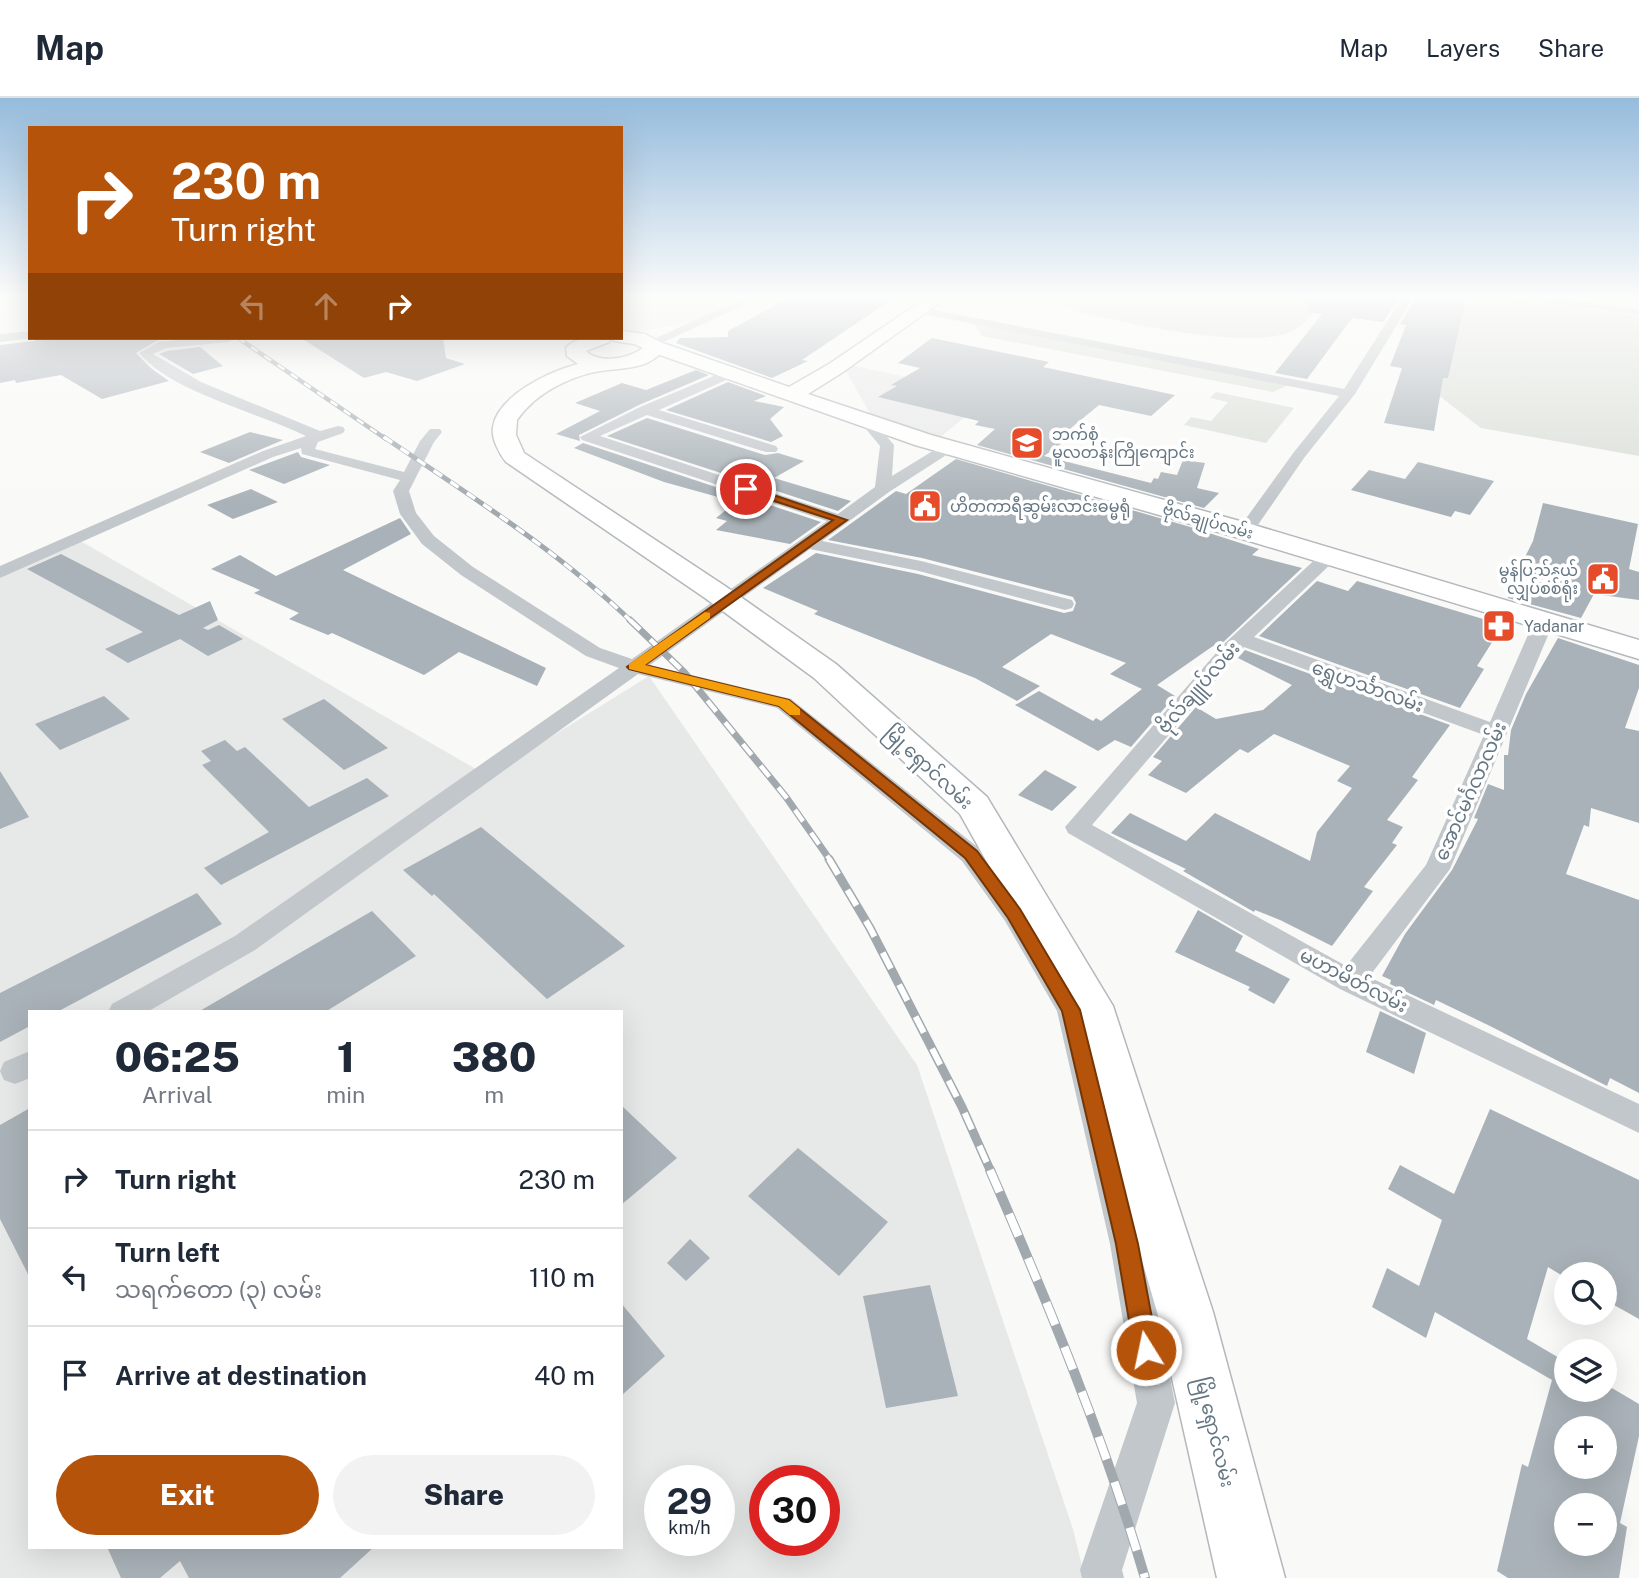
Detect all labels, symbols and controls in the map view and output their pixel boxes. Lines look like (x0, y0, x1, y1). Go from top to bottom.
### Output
text: Map (35, 29, 104, 67)
text: Map (1339, 34, 1388, 62)
text: Layers (1426, 34, 1500, 62)
text: Share (1538, 34, 1604, 62)
text: 230 m (171, 152, 321, 210)
icon: right (56, 154, 147, 245)
text: Turn right (171, 211, 316, 248)
icon: left (234, 287, 272, 325)
icon: ahead (307, 287, 345, 325)
icon: right (380, 287, 418, 325)
place label: ဘက်စုံ မူလတန်းကြိုကျောင်း (1052, 423, 1195, 467)
school or university icon: ဘက်စုံ မူလတန်းကြိုကျောင်း (1008, 424, 1046, 462)
pin (716, 459, 776, 519)
icon: arrive (727, 470, 765, 508)
public building icon: ဟိတကာရီဆွမ်းလာင်းဓမ္မရုံ (906, 487, 944, 525)
place label: ဟိတကာရီဆွမ်းလာင်းဓမ္မရုံ (950, 495, 1130, 521)
street label: ဗိုလ်ချုပ်လမ်း (1159, 497, 1256, 548)
place label: မွန်ပြည်နယ် လျှပ်စစ်ရုံး (1499, 559, 1578, 603)
public building icon: မွန်ပြည်နယ် လျှပ်စစ်ရုံး (1584, 560, 1622, 598)
pharmacy icon: Yadanar (1480, 607, 1518, 645)
place label: Yadanar (1524, 617, 1584, 636)
street label: ဗိုလ်ချူပ်လမ်း (1150, 635, 1248, 741)
street label: ရွှေဟင်္သာလမ်း (1308, 653, 1428, 721)
street label: အောင်မင်္ဂလာလမ်း (1427, 717, 1510, 864)
street label: မြို့ရှောင်လမ်း (876, 718, 980, 818)
street label: မဟာမိတ်လမ်း (1296, 941, 1413, 1017)
text: 06:25 (114, 1032, 240, 1081)
text: 1 (337, 1032, 355, 1081)
text: 380 (452, 1032, 537, 1081)
text: Arrival (142, 1081, 213, 1108)
text: min (326, 1081, 365, 1108)
text: m (484, 1081, 504, 1108)
icon: right (56, 1160, 94, 1198)
text: Turn right (115, 1164, 237, 1195)
text: 230 m (519, 1164, 595, 1195)
text: Turn left (115, 1237, 220, 1268)
icon: left (56, 1258, 94, 1296)
text: 110 m (529, 1262, 595, 1293)
map controls (1554, 1262, 1617, 1556)
button: search (1554, 1262, 1617, 1325)
text: သရက်တော (၃) လမ်း (115, 1276, 322, 1303)
position arrow (1109, 1313, 1183, 1387)
button: layers (1554, 1339, 1617, 1402)
icon: arrive (56, 1356, 94, 1394)
text: Arrive at destination (115, 1360, 367, 1391)
text: 40 m (534, 1360, 595, 1391)
street label: မြို့ရှောင်လမ်း (1185, 1374, 1242, 1491)
button: + (1554, 1416, 1617, 1479)
button: Exit (56, 1455, 319, 1535)
button: Share (333, 1455, 595, 1535)
speed limit sign: 30 (749, 1465, 840, 1556)
text: 29 (667, 1481, 712, 1522)
button: − (1554, 1493, 1617, 1556)
text: km/h (668, 1517, 711, 1538)

